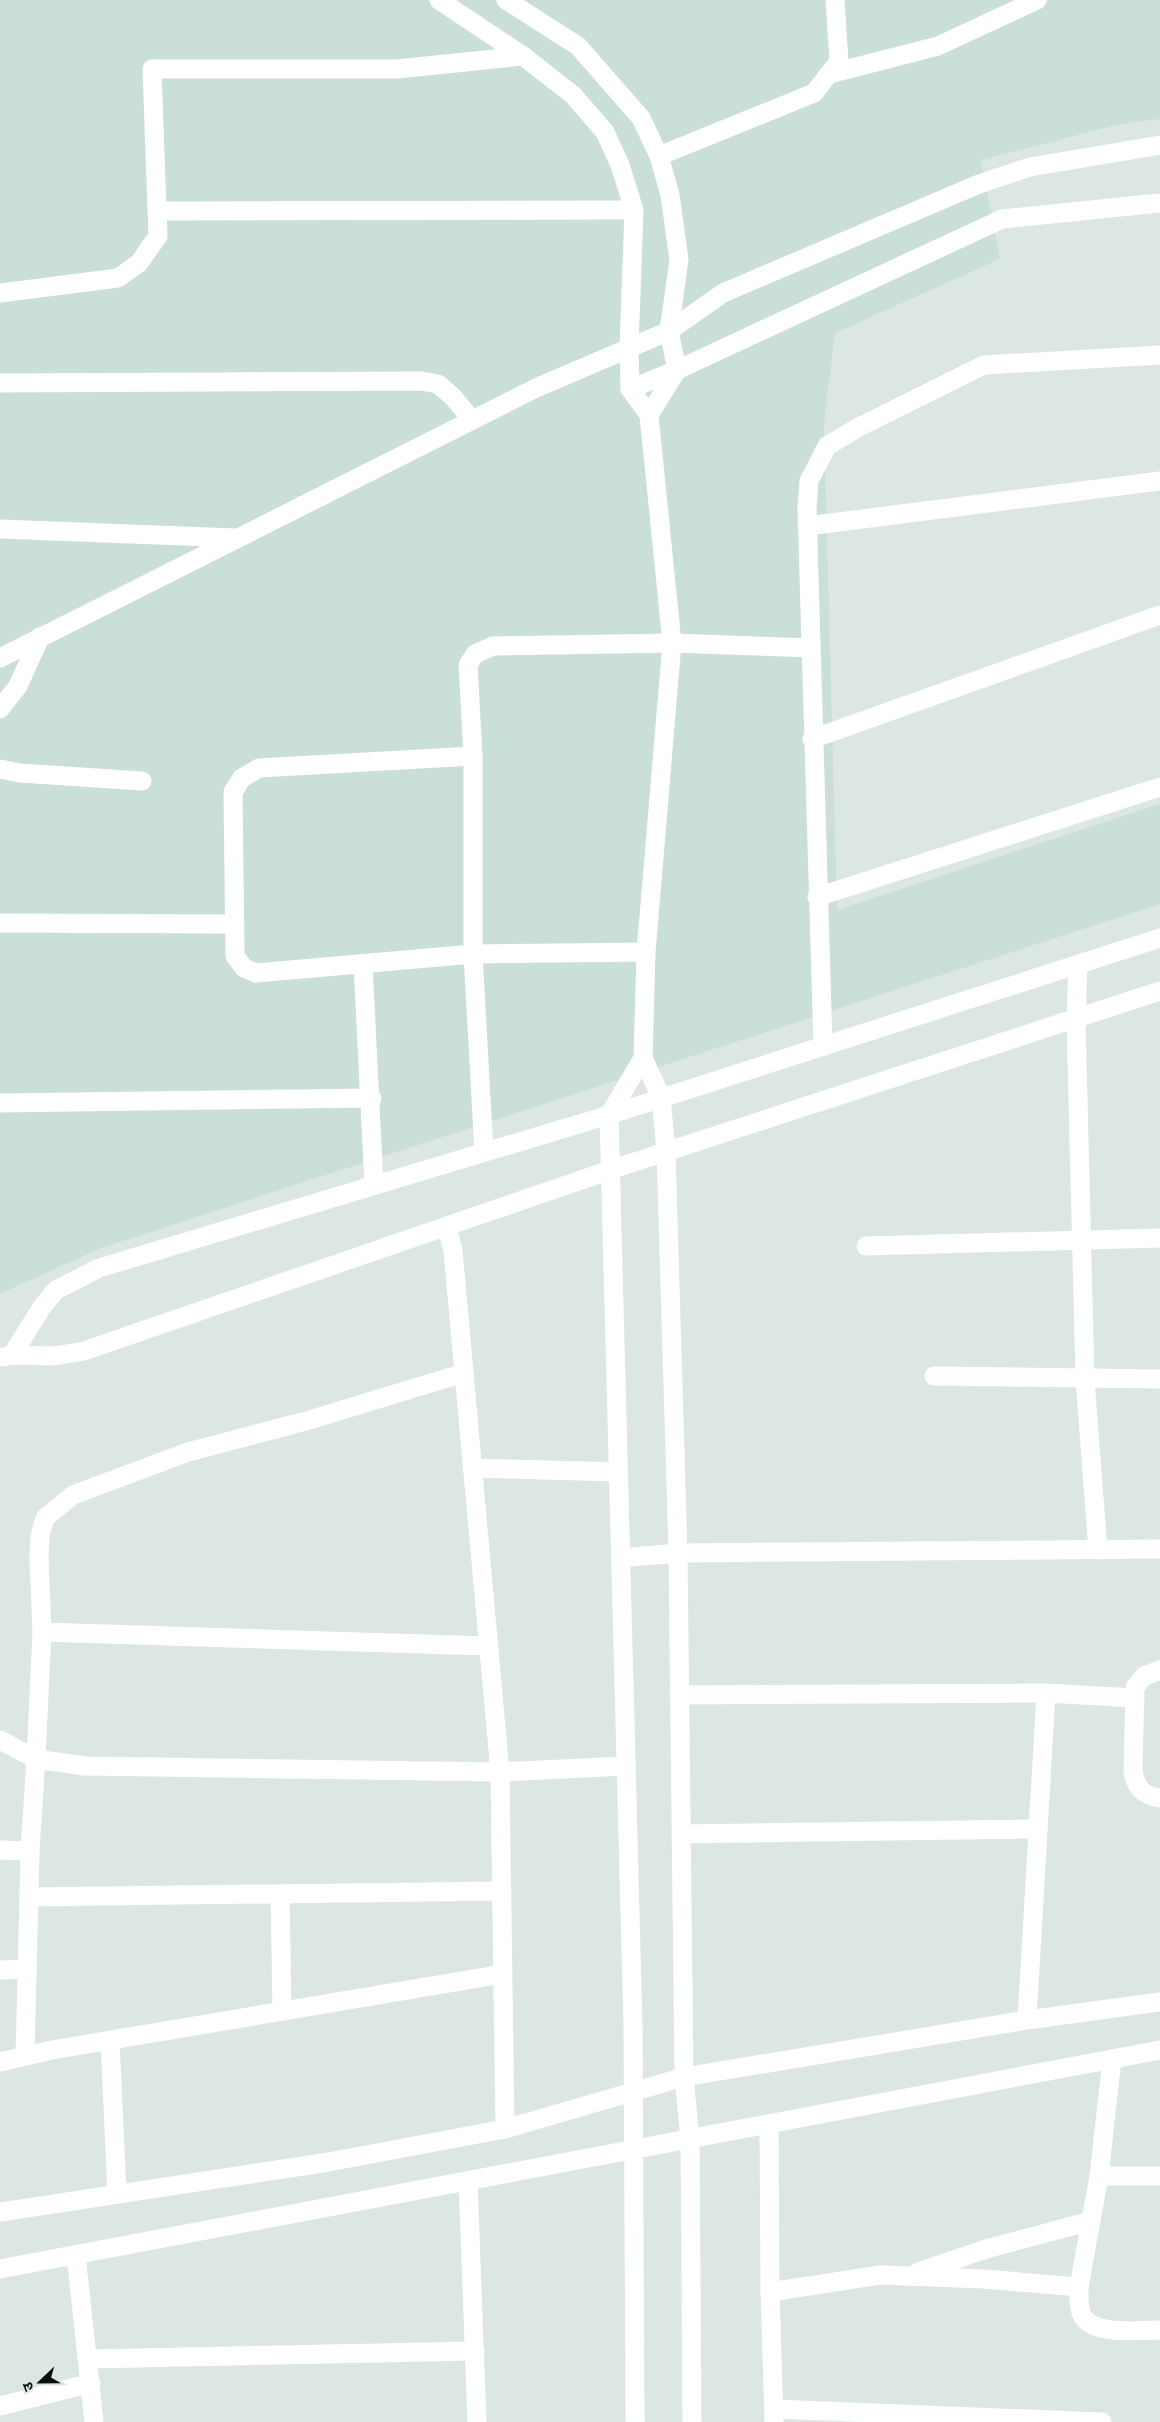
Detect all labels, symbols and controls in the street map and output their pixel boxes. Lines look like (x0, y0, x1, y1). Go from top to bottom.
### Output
north arrow (15, 2357, 65, 2407)
text: उ (19, 2379, 38, 2394)

